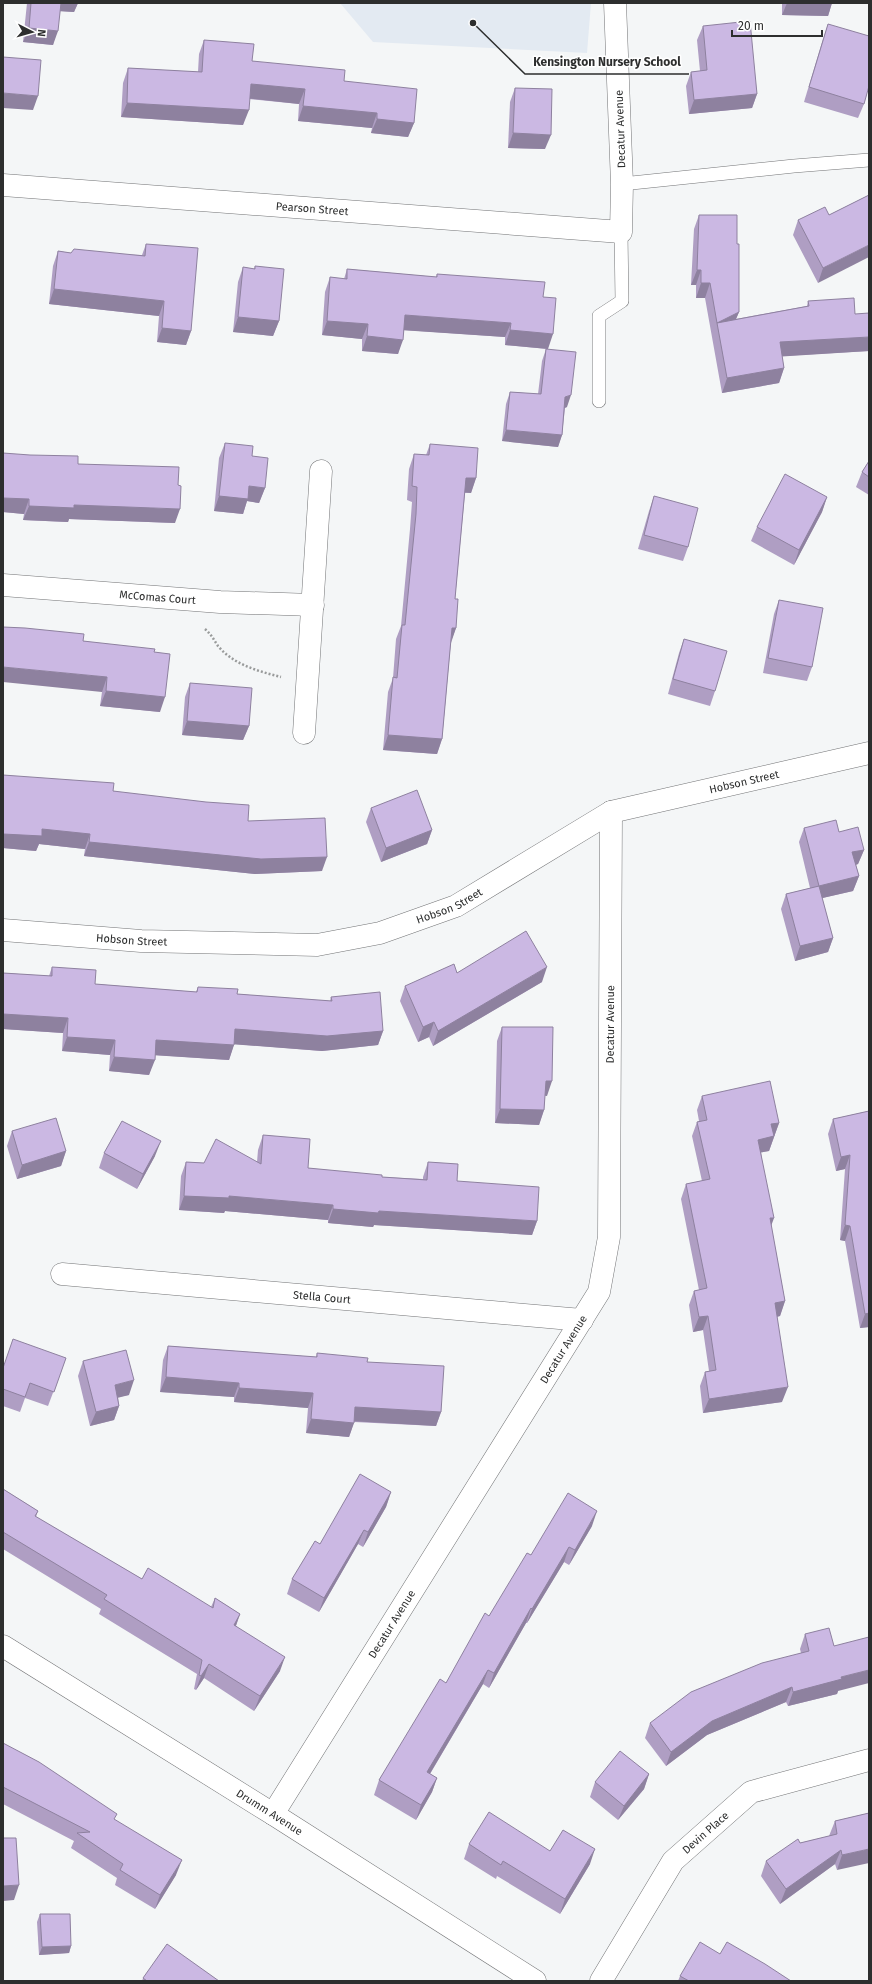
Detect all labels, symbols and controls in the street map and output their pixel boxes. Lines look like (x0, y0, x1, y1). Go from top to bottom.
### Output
north arrow (12, 12, 52, 52)
scale bar (732, 12, 822, 38)
text: 20 m (738, 19, 764, 33)
text: N (35, 29, 48, 37)
callout: Kensington Nursery School (525, 50, 689, 74)
text: Kensington Nursery School (533, 55, 681, 69)
street label: Decatur Avenue (613, 90, 628, 168)
street label: Pearson Street (275, 200, 349, 218)
street label: McComas Court (119, 588, 196, 607)
street label: Hobson Street (708, 768, 780, 796)
street label: Hobson Street (414, 886, 485, 927)
street label: Hobson Street (95, 931, 167, 949)
street label: Decatur Avenue (604, 985, 617, 1064)
street label: Stella Court (292, 1288, 351, 1307)
street label: Decatur Avenue (537, 1313, 590, 1386)
street label: Decatur Avenue (366, 1588, 418, 1661)
street label: Drumm Avenue (234, 1787, 305, 1838)
street label: Devin Place (680, 1809, 731, 1857)

